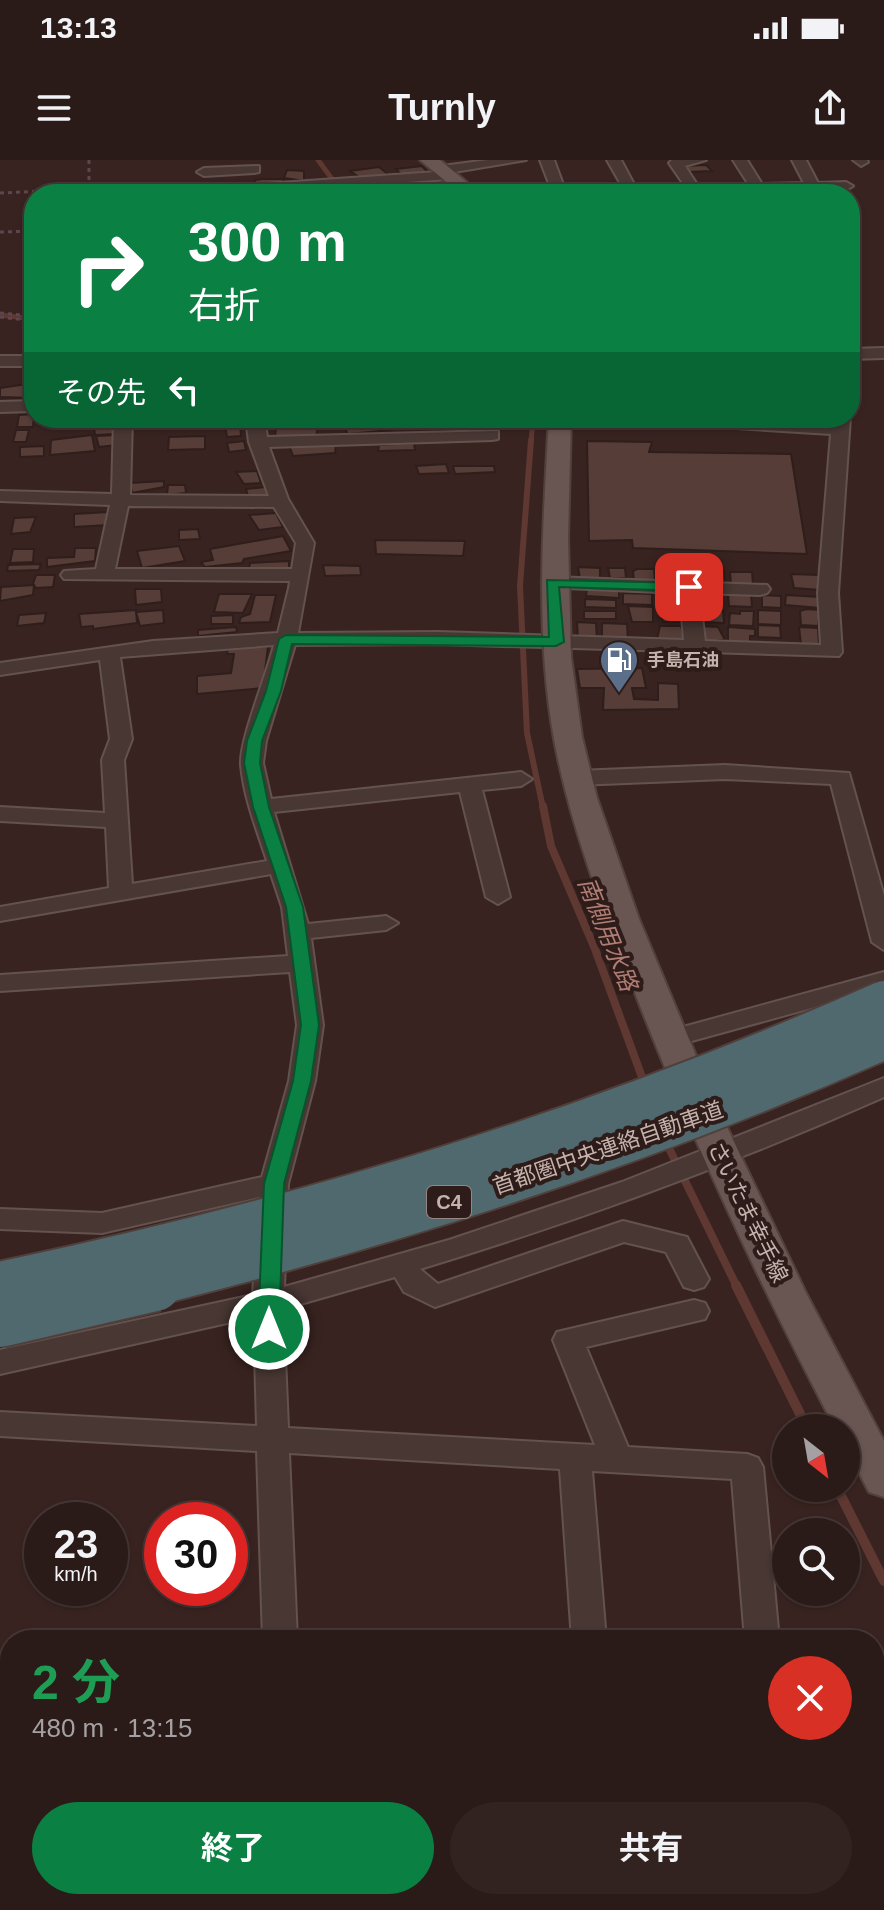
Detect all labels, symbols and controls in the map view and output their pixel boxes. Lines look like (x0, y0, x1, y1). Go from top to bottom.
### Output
text: 13:13 (40, 11, 117, 44)
icon: menu (32, 86, 76, 130)
icon: share (808, 86, 852, 130)
text: Turnly (388, 87, 496, 128)
text: 300 m (188, 210, 347, 273)
icon: right (56, 216, 160, 320)
text: 右折 (188, 285, 260, 326)
icon: left (162, 368, 206, 412)
text: その先 (56, 376, 146, 409)
pin (655, 553, 723, 621)
icon: arrive (667, 565, 711, 609)
fuel station icon: 手島石油 (598, 639, 640, 694)
place label: 手島石油 (647, 650, 719, 670)
water label: 南側用水路 (573, 873, 644, 997)
street label: 首都圏中央連絡自動車道 (490, 1097, 726, 1199)
street label: さいたま幸手線 (703, 1138, 793, 1286)
road number: C4 (427, 1186, 471, 1218)
position arrow (227, 1287, 311, 1371)
north arrow (772, 1414, 860, 1502)
map controls (772, 1414, 860, 1606)
speed limit sign: 30 (144, 1502, 248, 1606)
button: search (772, 1518, 860, 1606)
text: 23 (54, 1522, 98, 1566)
text: km/h (54, 1563, 98, 1585)
text: 2 分 (32, 1656, 120, 1709)
button: close (768, 1656, 852, 1740)
text: 480 m · 13:15 (32, 1713, 192, 1743)
button: 終了 (32, 1802, 434, 1894)
button: 共有 (450, 1802, 852, 1894)

